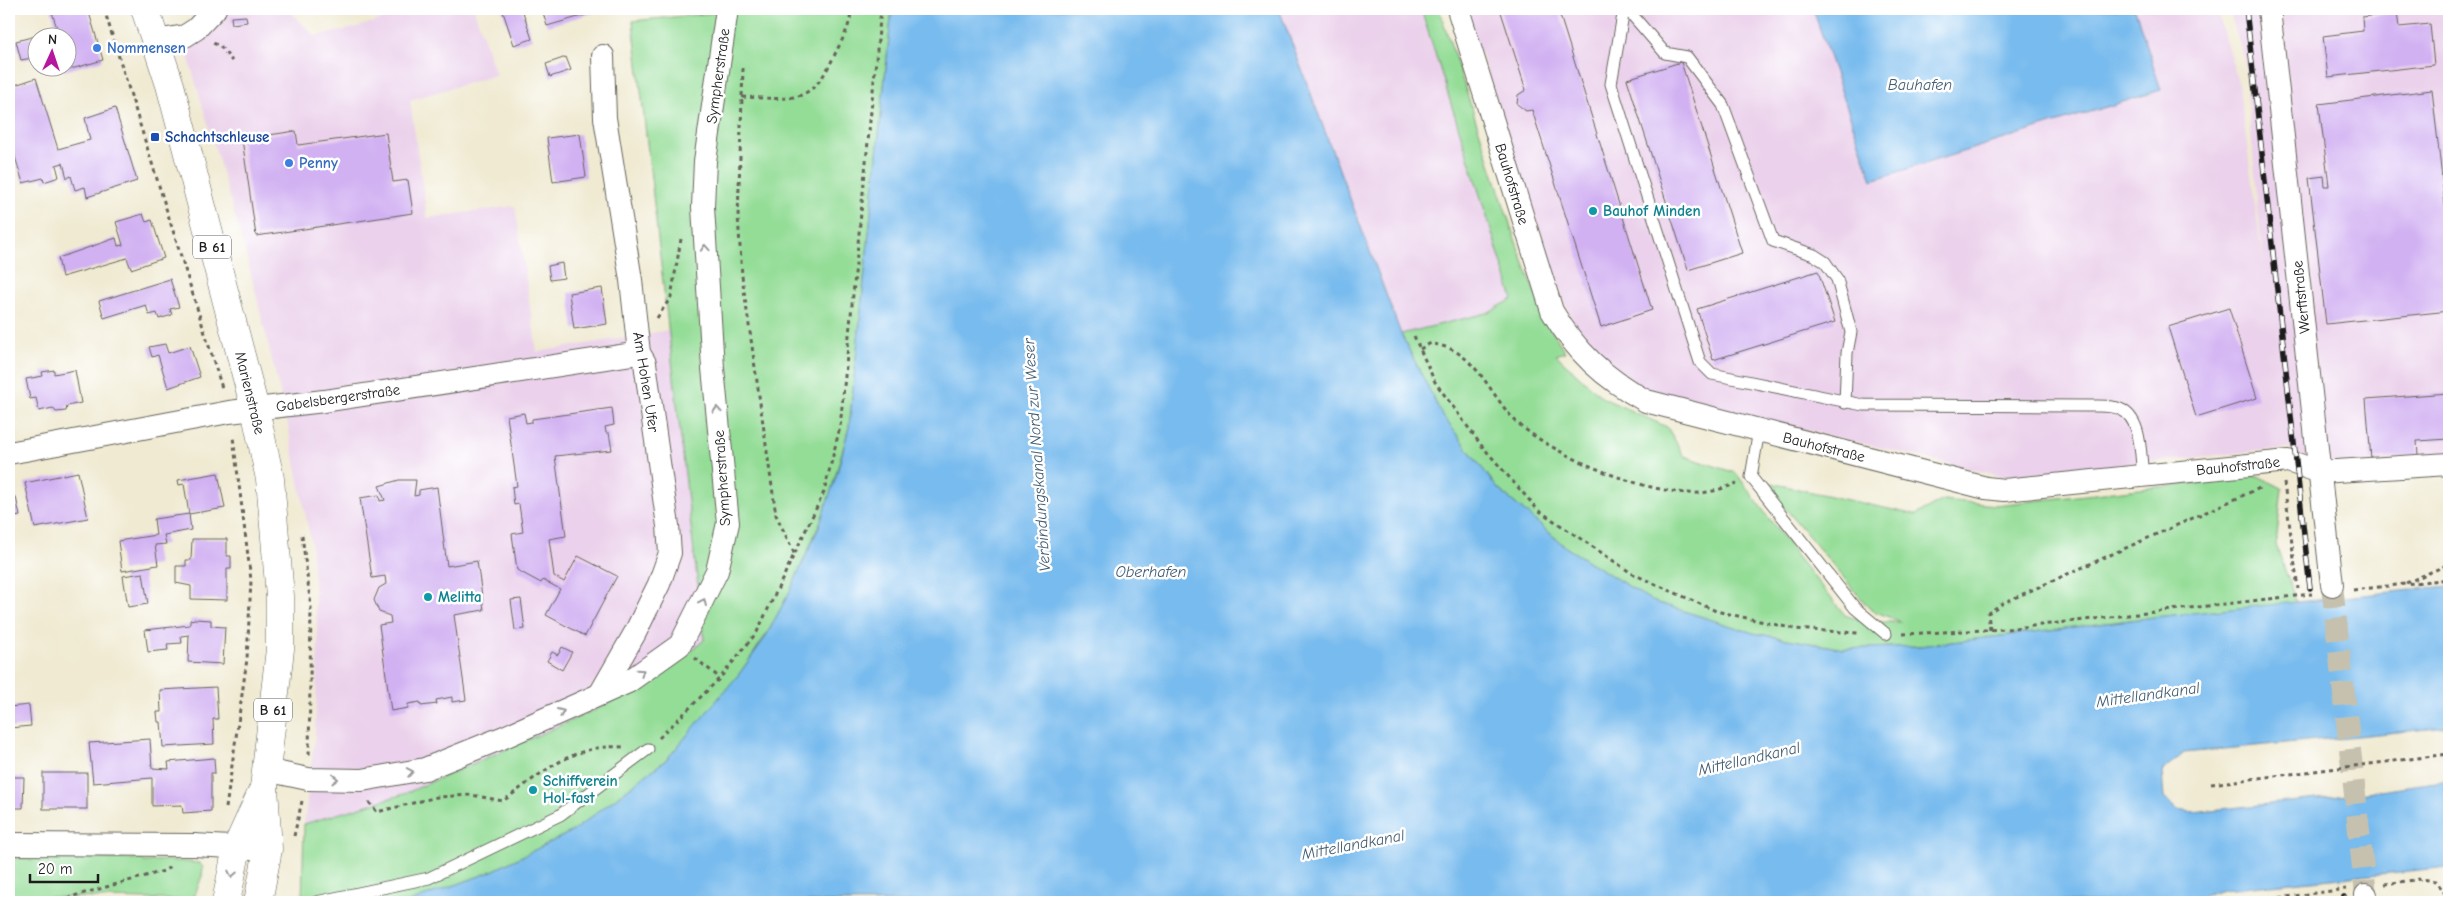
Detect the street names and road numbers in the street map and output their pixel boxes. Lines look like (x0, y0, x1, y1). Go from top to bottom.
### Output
street label: Sympherstraße (702, 27, 734, 125)
street label: Bauhofstraße (1491, 141, 1533, 227)
road number: B 61 (193, 236, 231, 258)
street label: Werftstraße (2288, 259, 2314, 334)
street label: Am Hohen Ufer (629, 330, 663, 434)
street label: Marienstraße (231, 350, 269, 437)
street label: Gabelsbergerstraße (275, 380, 402, 416)
street label: Bauhofstraße (1781, 428, 1867, 466)
street label: Sympherstraße (710, 429, 734, 527)
street label: Bauhofstraße (2195, 453, 2281, 479)
road number: B 61 (254, 698, 292, 722)

